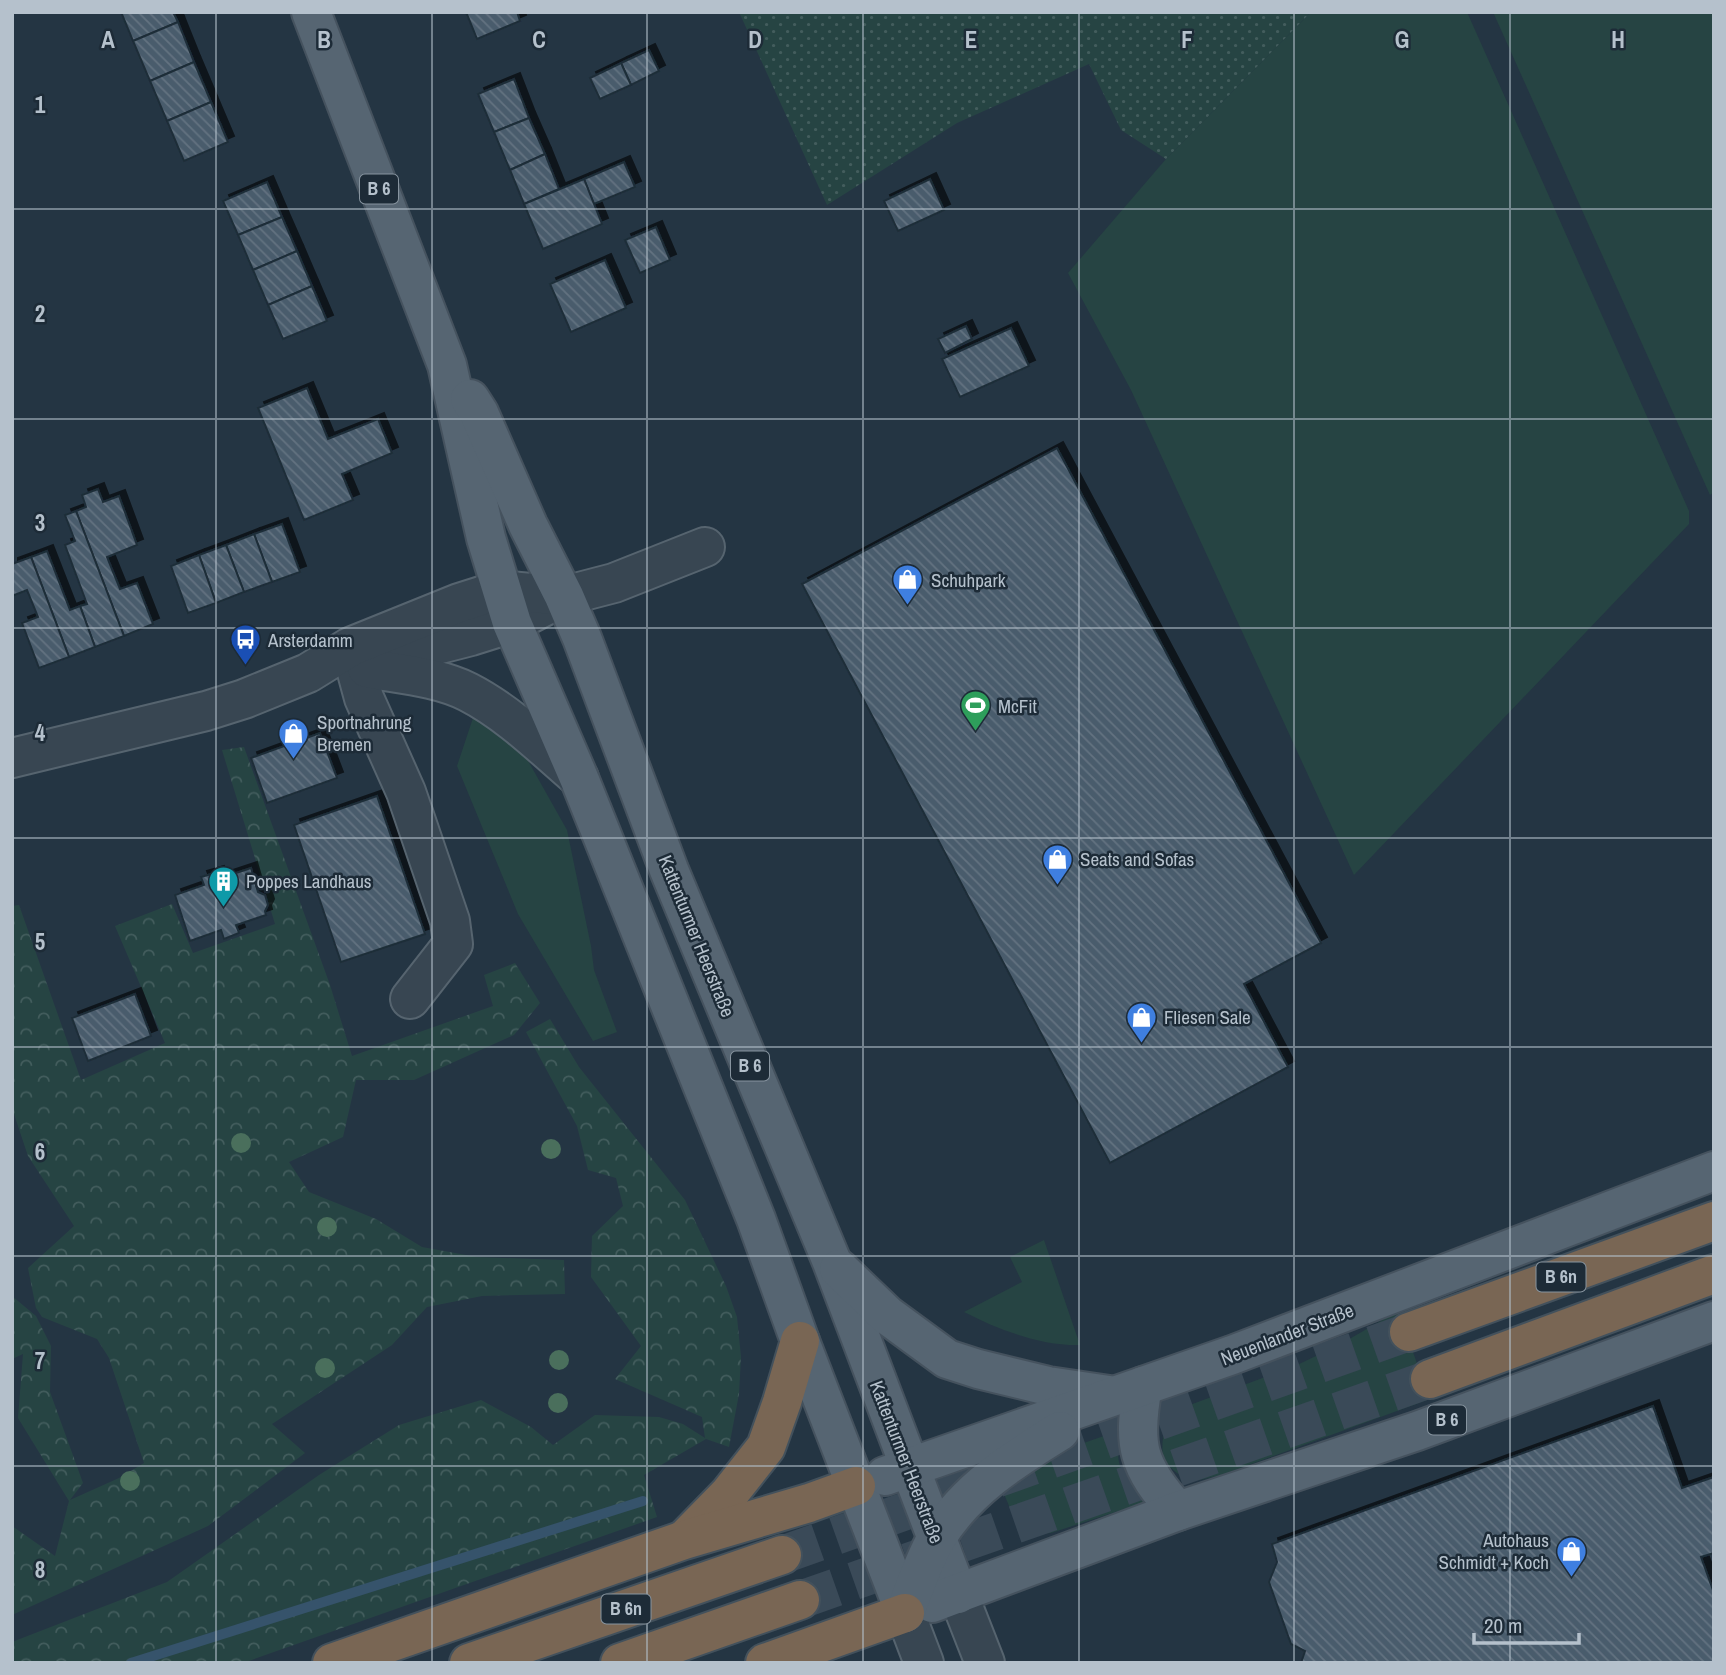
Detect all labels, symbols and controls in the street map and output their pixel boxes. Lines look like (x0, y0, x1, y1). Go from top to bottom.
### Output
text: A (101, 24, 115, 55)
text: B (317, 24, 331, 55)
text: C (532, 24, 546, 55)
text: D (748, 24, 762, 55)
text: E (965, 24, 977, 55)
text: F (1181, 24, 1193, 55)
text: G (1395, 24, 1409, 55)
text: H (1611, 24, 1625, 55)
text: 1 (35, 89, 46, 120)
road number: B 6 (360, 174, 398, 204)
text: 2 (35, 298, 45, 329)
text: 3 (35, 507, 45, 538)
shop icon: Schuhpark (891, 563, 925, 607)
place label: Schuhpark (931, 567, 1006, 593)
bus stop icon: Arsterdamm (228, 623, 262, 667)
place label: Arsterdamm (267, 627, 353, 653)
sports icon: McFit (958, 689, 992, 733)
place label: McFit (998, 693, 1038, 719)
place label: Sportnahrung Bremen (317, 709, 412, 757)
shop icon: Sportnahrung Bremen (277, 716, 311, 760)
text: 4 (35, 717, 46, 748)
shop icon: Seats and Sofas (1040, 842, 1074, 886)
place label: Seats and Sofas (1080, 846, 1195, 872)
street label: Kattenturmer Heerstraße (653, 851, 741, 1021)
building icon: Poppes Landhaus (206, 864, 240, 908)
place label: Poppes Landhaus (246, 868, 372, 894)
text: 5 (35, 926, 45, 957)
shop icon: Fliesen Sale (1124, 1000, 1158, 1044)
place label: Fliesen Sale (1164, 1004, 1251, 1030)
road number: B 6 (731, 1051, 769, 1080)
text: 6 (35, 1136, 45, 1167)
road number: B 6n (1536, 1262, 1586, 1292)
street label: Neuenlander Straße (1217, 1297, 1357, 1371)
text: 7 (35, 1345, 45, 1376)
street label: Kattenturmer Heerstraße (864, 1377, 950, 1547)
road number: B 6 (1428, 1406, 1466, 1434)
place label: Autohaus Schmidt + Koch (1439, 1527, 1549, 1575)
shop icon: Autohaus Schmidt + Koch (1555, 1534, 1589, 1578)
text: 8 (35, 1554, 45, 1585)
road number: B 6n (602, 1594, 650, 1624)
scale bar (1474, 1602, 1579, 1646)
text: 20 m (1484, 1611, 1522, 1640)

